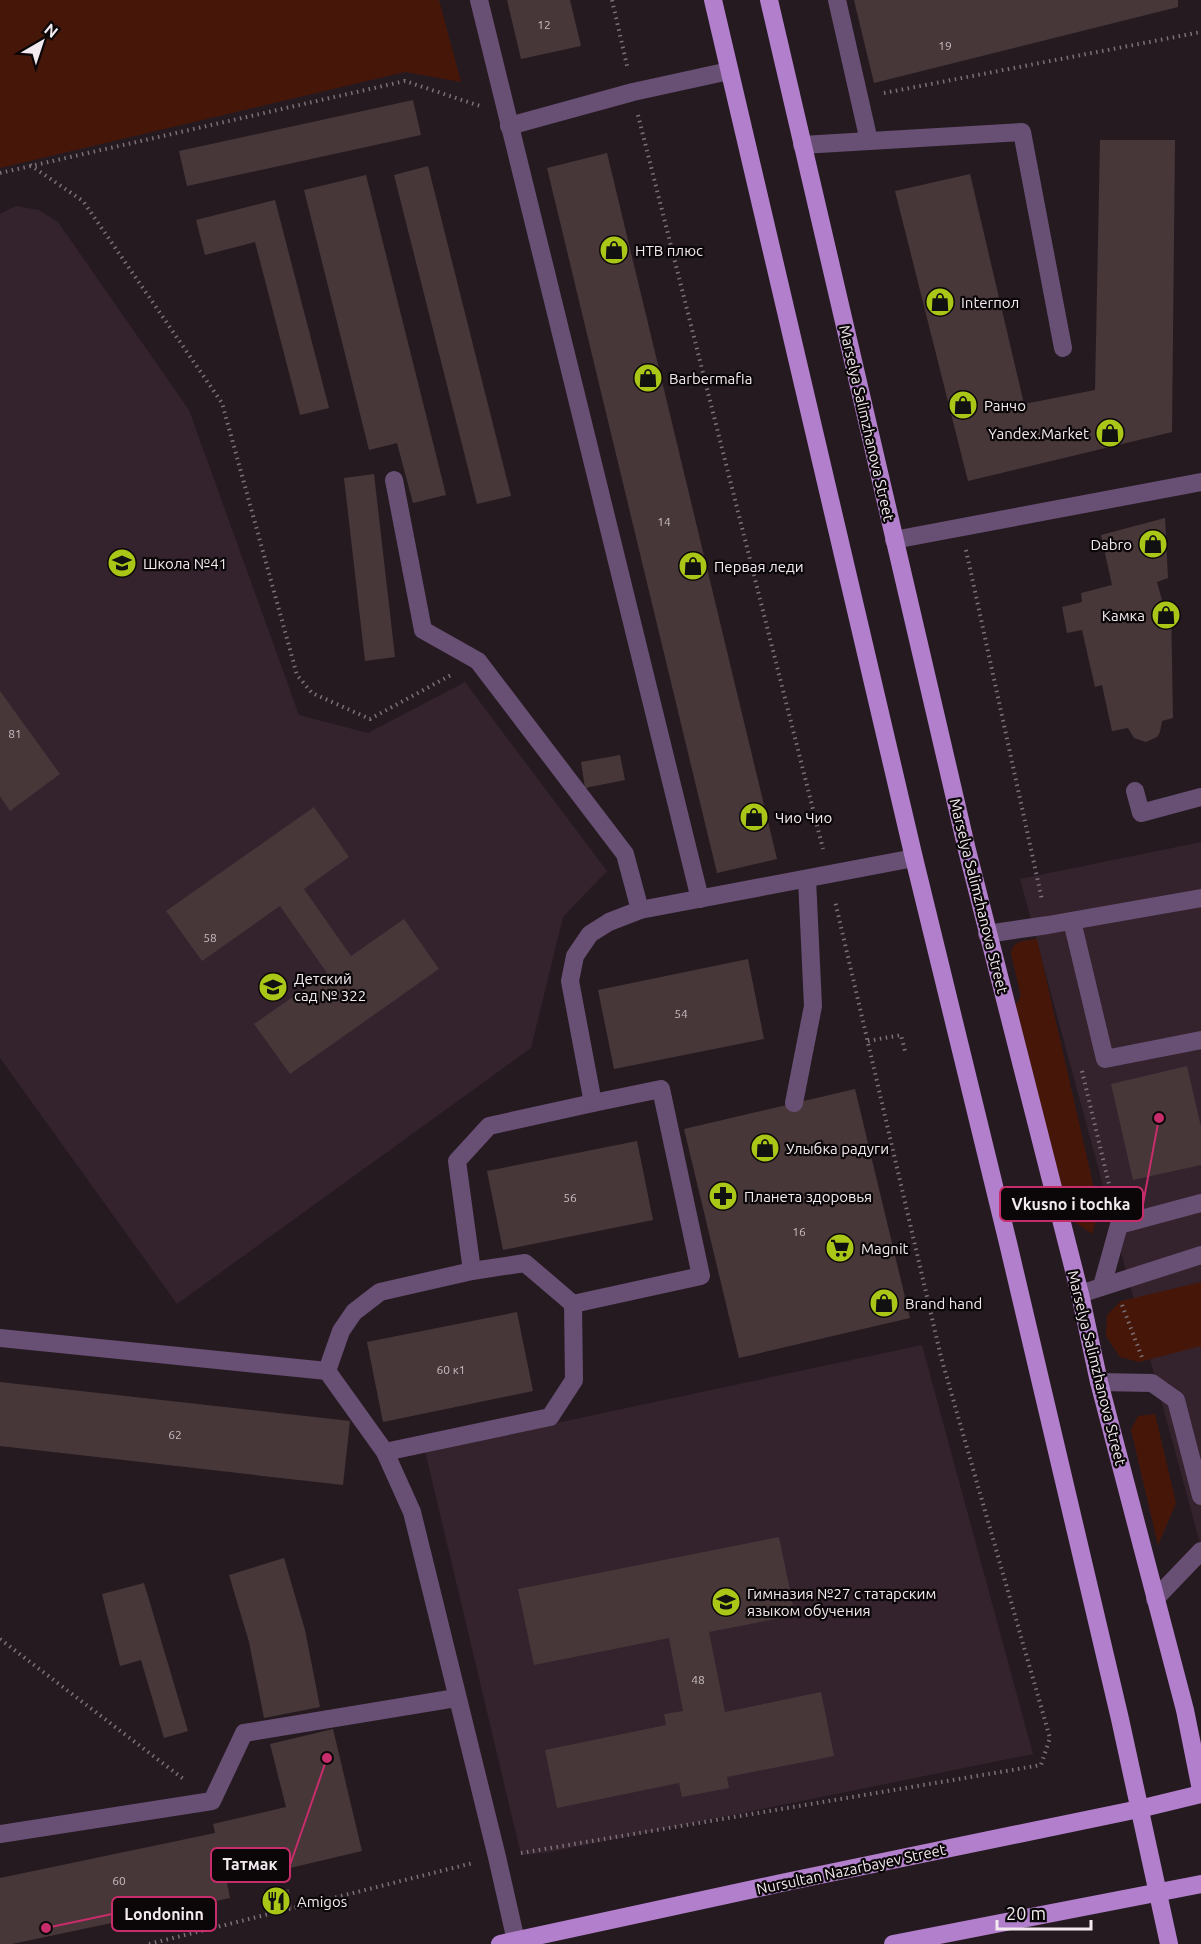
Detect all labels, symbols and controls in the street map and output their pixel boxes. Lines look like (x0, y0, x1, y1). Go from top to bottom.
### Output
north arrow (12, 12, 72, 72)
house number: 12 (537, 18, 551, 31)
text: N (41, 20, 62, 41)
house number: 19 (938, 39, 952, 52)
shop icon: НТВ плюс (598, 234, 630, 266)
place label: НТВ плюс (635, 242, 703, 259)
shop icon: Interпол (924, 286, 956, 318)
place label: Interпол (961, 294, 1019, 311)
street label: Marselya Salimzhanova Street (836, 323, 898, 523)
shop icon: Barbermafia (632, 362, 664, 394)
place label: Barbermafia (669, 370, 752, 387)
shop icon: Ранчо (947, 389, 979, 421)
place label: Ранчо (984, 397, 1026, 414)
shop icon: Yandex.Market (1094, 417, 1126, 449)
place label: Yandex.Market (988, 425, 1089, 442)
house number: 14 (657, 515, 671, 528)
shop icon: Dabro (1137, 528, 1169, 560)
place label: Dabro (1090, 536, 1132, 553)
school or university icon: Школа №41 (106, 547, 138, 579)
shop icon: Первая леди (677, 550, 709, 582)
place label: Школа №41 (143, 555, 227, 572)
place label: Первая леди (714, 558, 804, 575)
shop icon: Камка (1150, 599, 1182, 631)
place label: Камка (1102, 607, 1145, 624)
house number: 81 (8, 727, 22, 740)
street label: Marselya Salimzhanova Street (947, 797, 1012, 995)
shop icon: Чио Чио (738, 801, 770, 833)
place label: Чио Чио (775, 809, 832, 826)
house number: 58 (203, 931, 217, 944)
place label: Детский сад № 322 (294, 970, 366, 1004)
school or university icon: Детский сад № 322 (257, 971, 289, 1003)
house number: 54 (674, 1007, 688, 1020)
shop icon: Улыбка радуги (749, 1132, 781, 1164)
place label: Улыбка радуги (786, 1140, 889, 1157)
pharmacy icon: Планета здоровья (707, 1180, 739, 1212)
callout: Vkusno i tochka (1000, 1187, 1143, 1221)
place label: Планета здоровья (744, 1188, 872, 1205)
house number: 56 (563, 1191, 577, 1204)
text: Vkusno i tochka (1011, 1195, 1131, 1213)
house number: 16 (792, 1225, 806, 1238)
supermarket icon: Magnit (824, 1232, 856, 1264)
place label: Magnit (861, 1240, 909, 1257)
street label: Marselya Salimzhanova Street (1065, 1269, 1130, 1467)
shop icon: Brand hand (868, 1287, 900, 1319)
place label: Brand hand (905, 1295, 982, 1312)
house number: 60 к1 (436, 1363, 466, 1376)
house number: 62 (168, 1428, 182, 1441)
place label: Гимназия №27 с татарским языком обучения (747, 1585, 936, 1619)
school or university icon: Гимназия №27 с татарским языком обучения (710, 1586, 742, 1618)
house number: 48 (691, 1673, 705, 1686)
street label: Nursultan Nazarbayev Street (755, 1841, 947, 1897)
callout: Татмак (211, 1848, 290, 1882)
text: Татмак (222, 1855, 278, 1873)
house number: 60 (112, 1874, 126, 1887)
restaurant icon: Amigos (260, 1885, 292, 1917)
place label: Amigos (297, 1893, 347, 1910)
scale bar (997, 1893, 1092, 1931)
callout: Londoninn (112, 1897, 216, 1931)
text: 20 m (1006, 1903, 1046, 1923)
text: Londoninn (124, 1905, 204, 1923)

